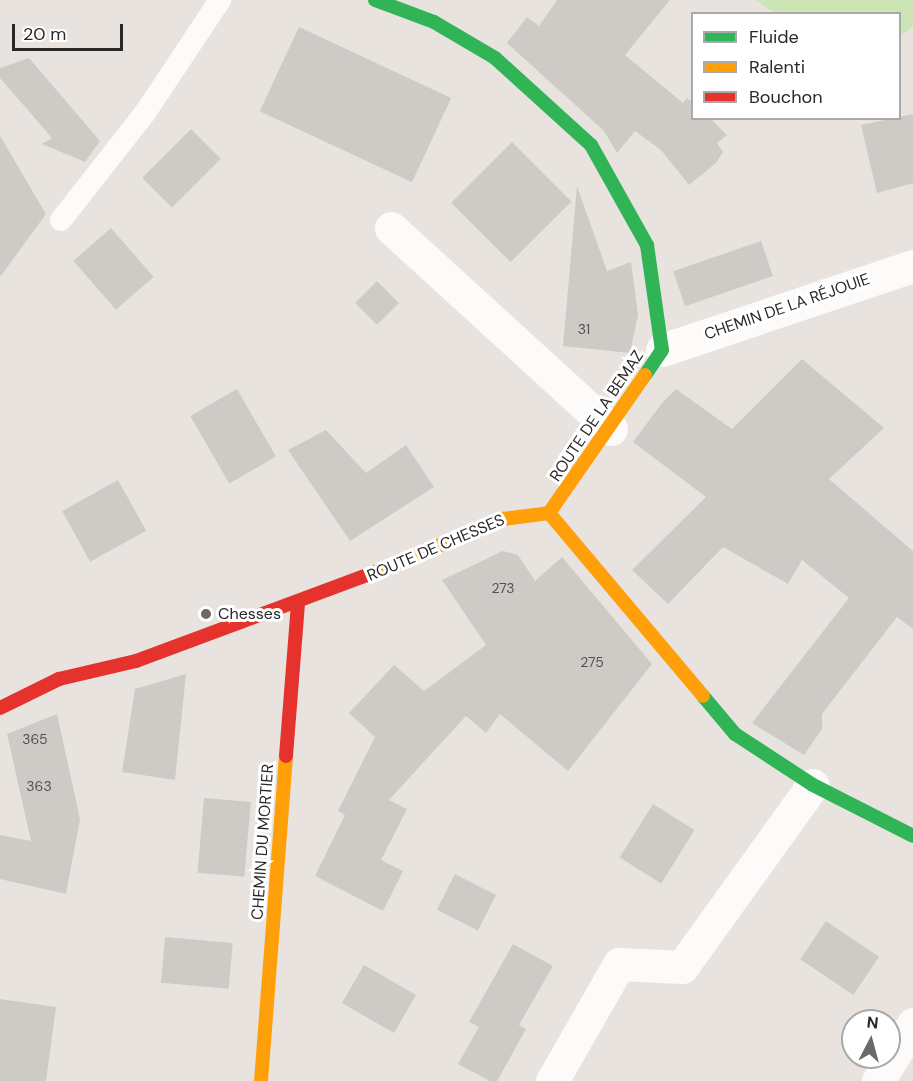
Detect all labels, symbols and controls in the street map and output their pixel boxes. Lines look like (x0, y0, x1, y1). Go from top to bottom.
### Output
scale bar (15, 12, 126, 50)
legend (691, 12, 901, 120)
text: 20 m (23, 22, 66, 46)
text: Fluide (749, 25, 799, 49)
text: Ralenti (749, 55, 805, 79)
text: Bouchon (749, 85, 823, 109)
street label: CHEMIN DE LA RÉJOUIE (702, 270, 872, 344)
house number: 31 (578, 321, 590, 337)
street label: ROUTE DE LA BEMAZ (546, 347, 648, 485)
street label: ROUTE DE CHESSES (364, 510, 508, 586)
house number: 273 (491, 580, 515, 596)
place label: Chesses (218, 604, 281, 624)
marker: Chesses (199, 607, 213, 621)
house number: 275 (580, 654, 604, 670)
house number: 365 (22, 731, 48, 747)
street label: CHEMIN DU MORTIER (248, 763, 278, 921)
house number: 363 (26, 778, 52, 794)
north arrow (841, 1009, 901, 1069)
text: N (866, 1012, 880, 1034)

